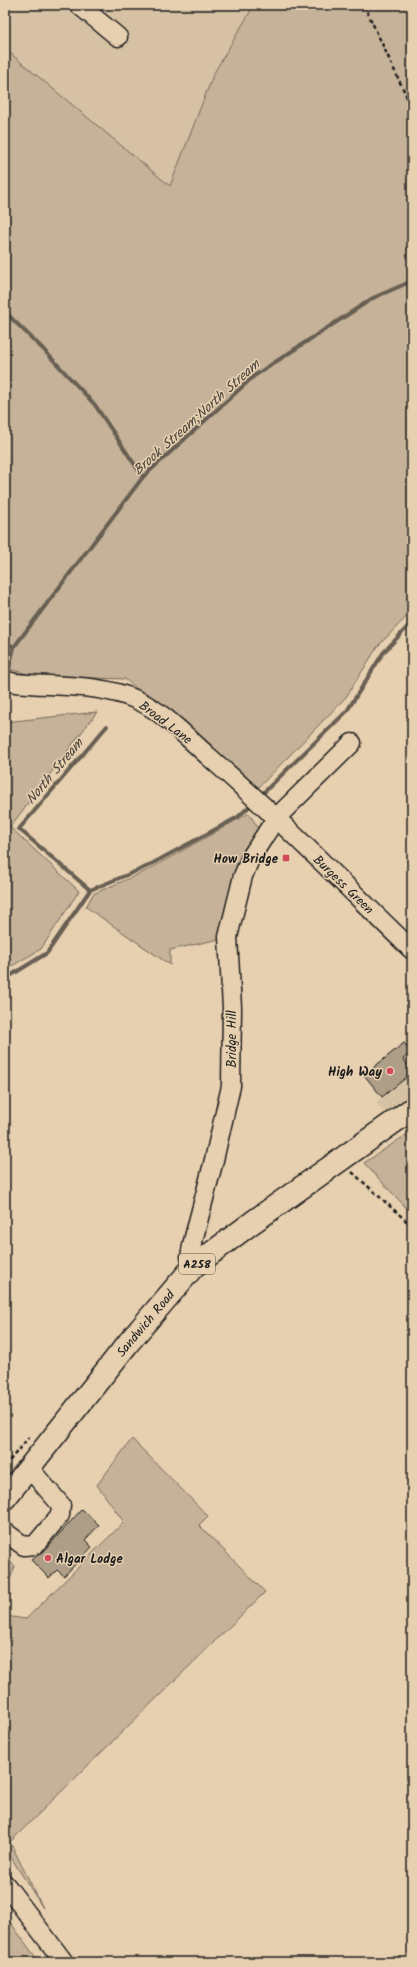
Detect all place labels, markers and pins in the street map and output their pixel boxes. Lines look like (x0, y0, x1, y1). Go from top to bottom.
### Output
place label: How Bridge (214, 849, 279, 870)
marker: How Bridge (281, 853, 291, 863)
place label: High Way (328, 1062, 382, 1083)
marker: High Way (385, 1066, 395, 1076)
place label: Algar Lodge (56, 1549, 124, 1570)
marker: Algar Lodge (43, 1553, 53, 1563)

